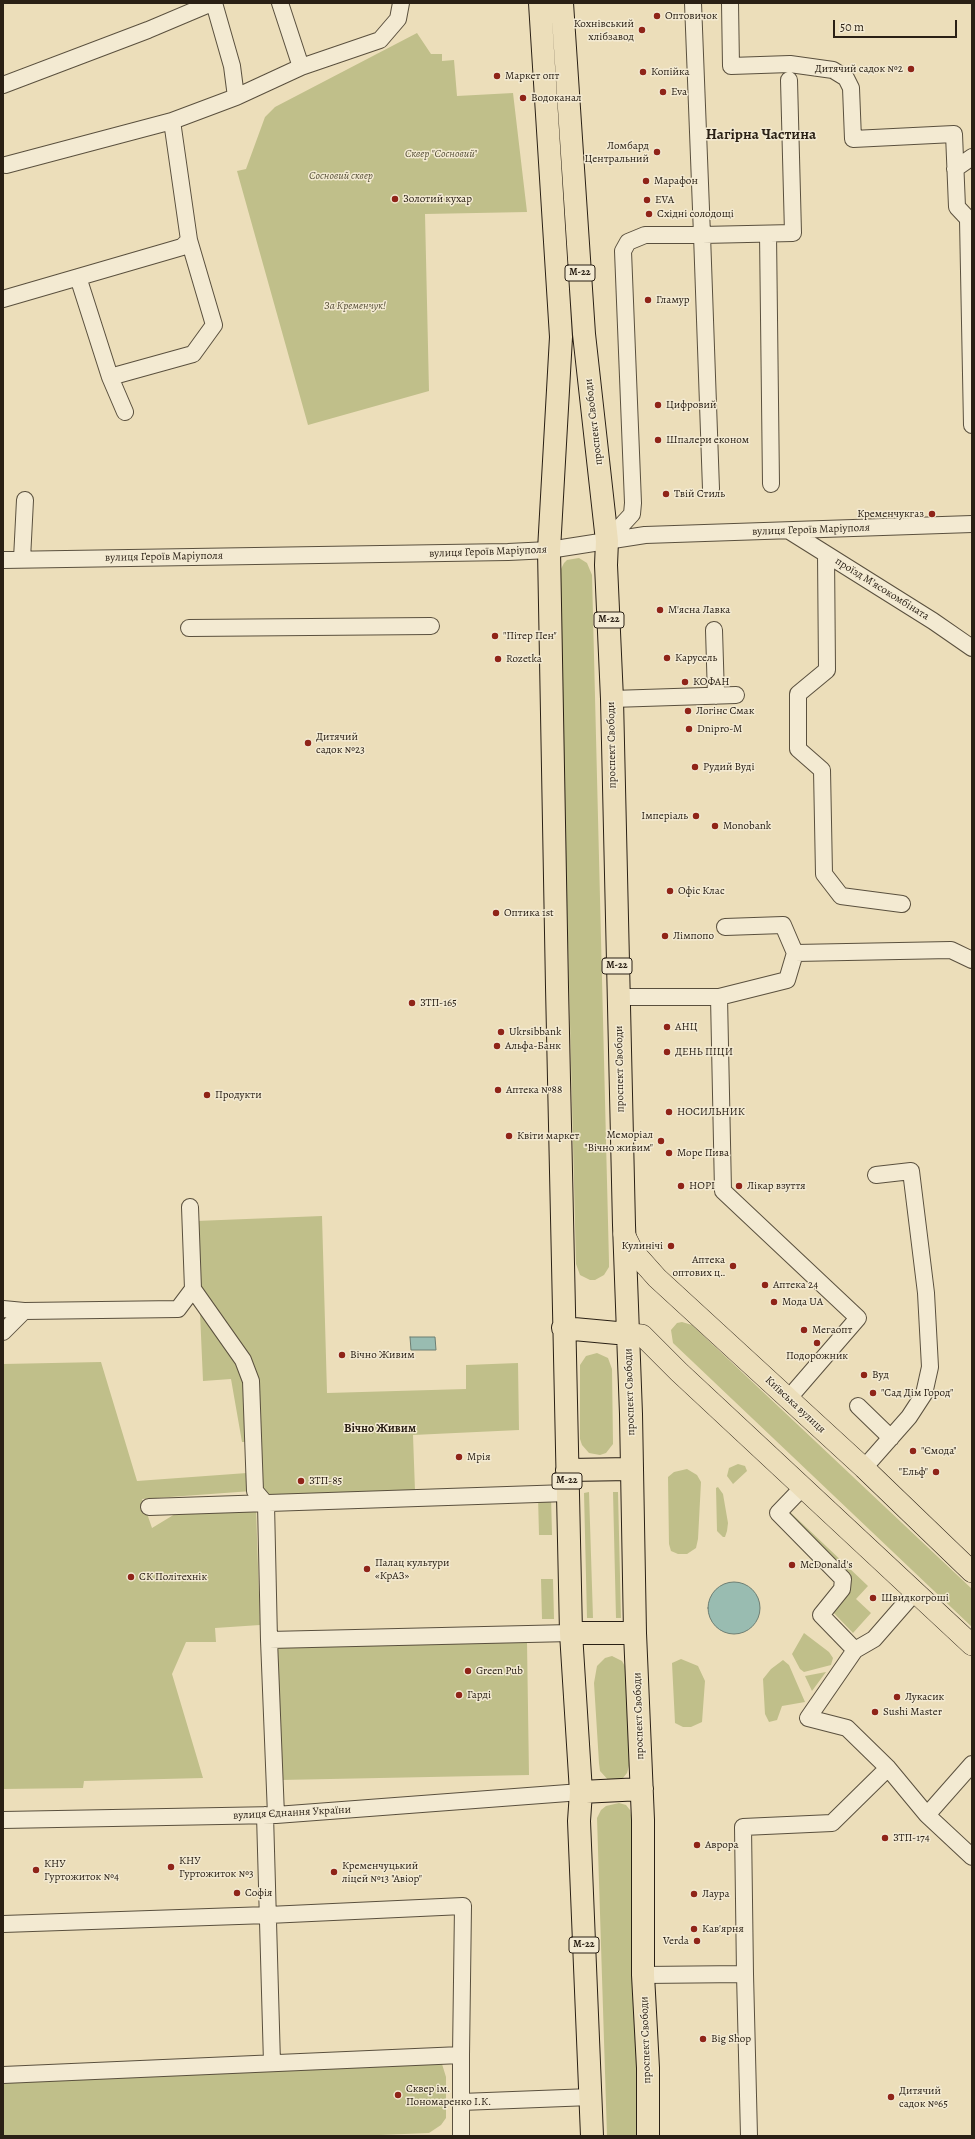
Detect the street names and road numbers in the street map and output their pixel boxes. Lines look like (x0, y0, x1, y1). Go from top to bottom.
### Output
road number: М-22 (565, 265, 595, 281)
street label: проспект Свободи (582, 378, 606, 466)
street label: вулиця Героїв Маріуполя (752, 521, 870, 539)
street label: вулиця Героїв Маріуполя (429, 543, 547, 561)
street label: вулиця Героїв Маріуполя (105, 549, 223, 565)
street label: проїзд Мʼясокомбіната (833, 555, 931, 623)
road number: М-22 (594, 612, 624, 628)
street label: проспект Свободи (605, 701, 619, 789)
road number: М-22 (602, 958, 632, 974)
street label: проспект Свободи (613, 1025, 627, 1113)
street label: проспект Свободи (622, 1348, 638, 1436)
street label: Київська вулиця (762, 1374, 828, 1436)
road number: М-22 (552, 1473, 582, 1489)
street label: проспект Свободи (631, 1672, 647, 1760)
street label: вулиця Єднання України (233, 1803, 351, 1823)
road number: М-22 (569, 1937, 599, 1953)
street label: проспект Свободи (638, 1996, 654, 2084)

